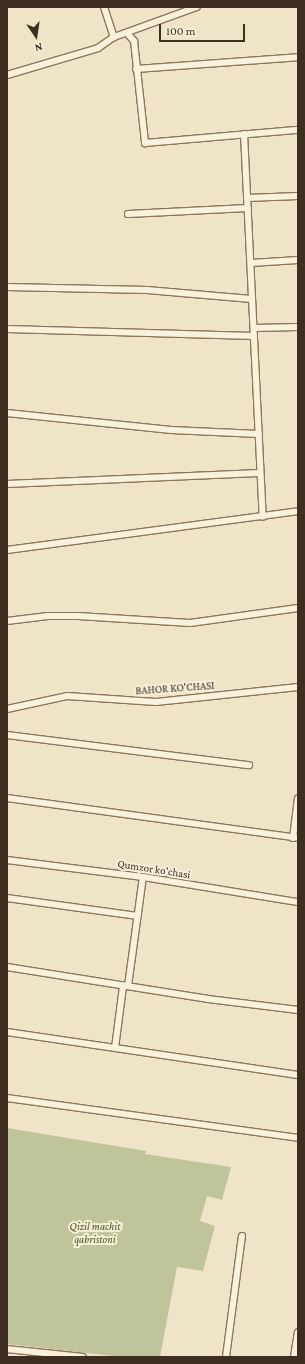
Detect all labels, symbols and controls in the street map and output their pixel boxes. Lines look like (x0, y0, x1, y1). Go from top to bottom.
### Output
north arrow (16, 16, 56, 56)
scale bar (161, 16, 247, 42)
text: 100 m (166, 24, 195, 38)
text: N (34, 41, 44, 54)
street label: BAHOR KO'CHASI (135, 679, 215, 697)
street label: Qumzor ko'chasi (116, 857, 192, 881)
park label: Qizil machit qabristoni (70, 1220, 120, 1246)

